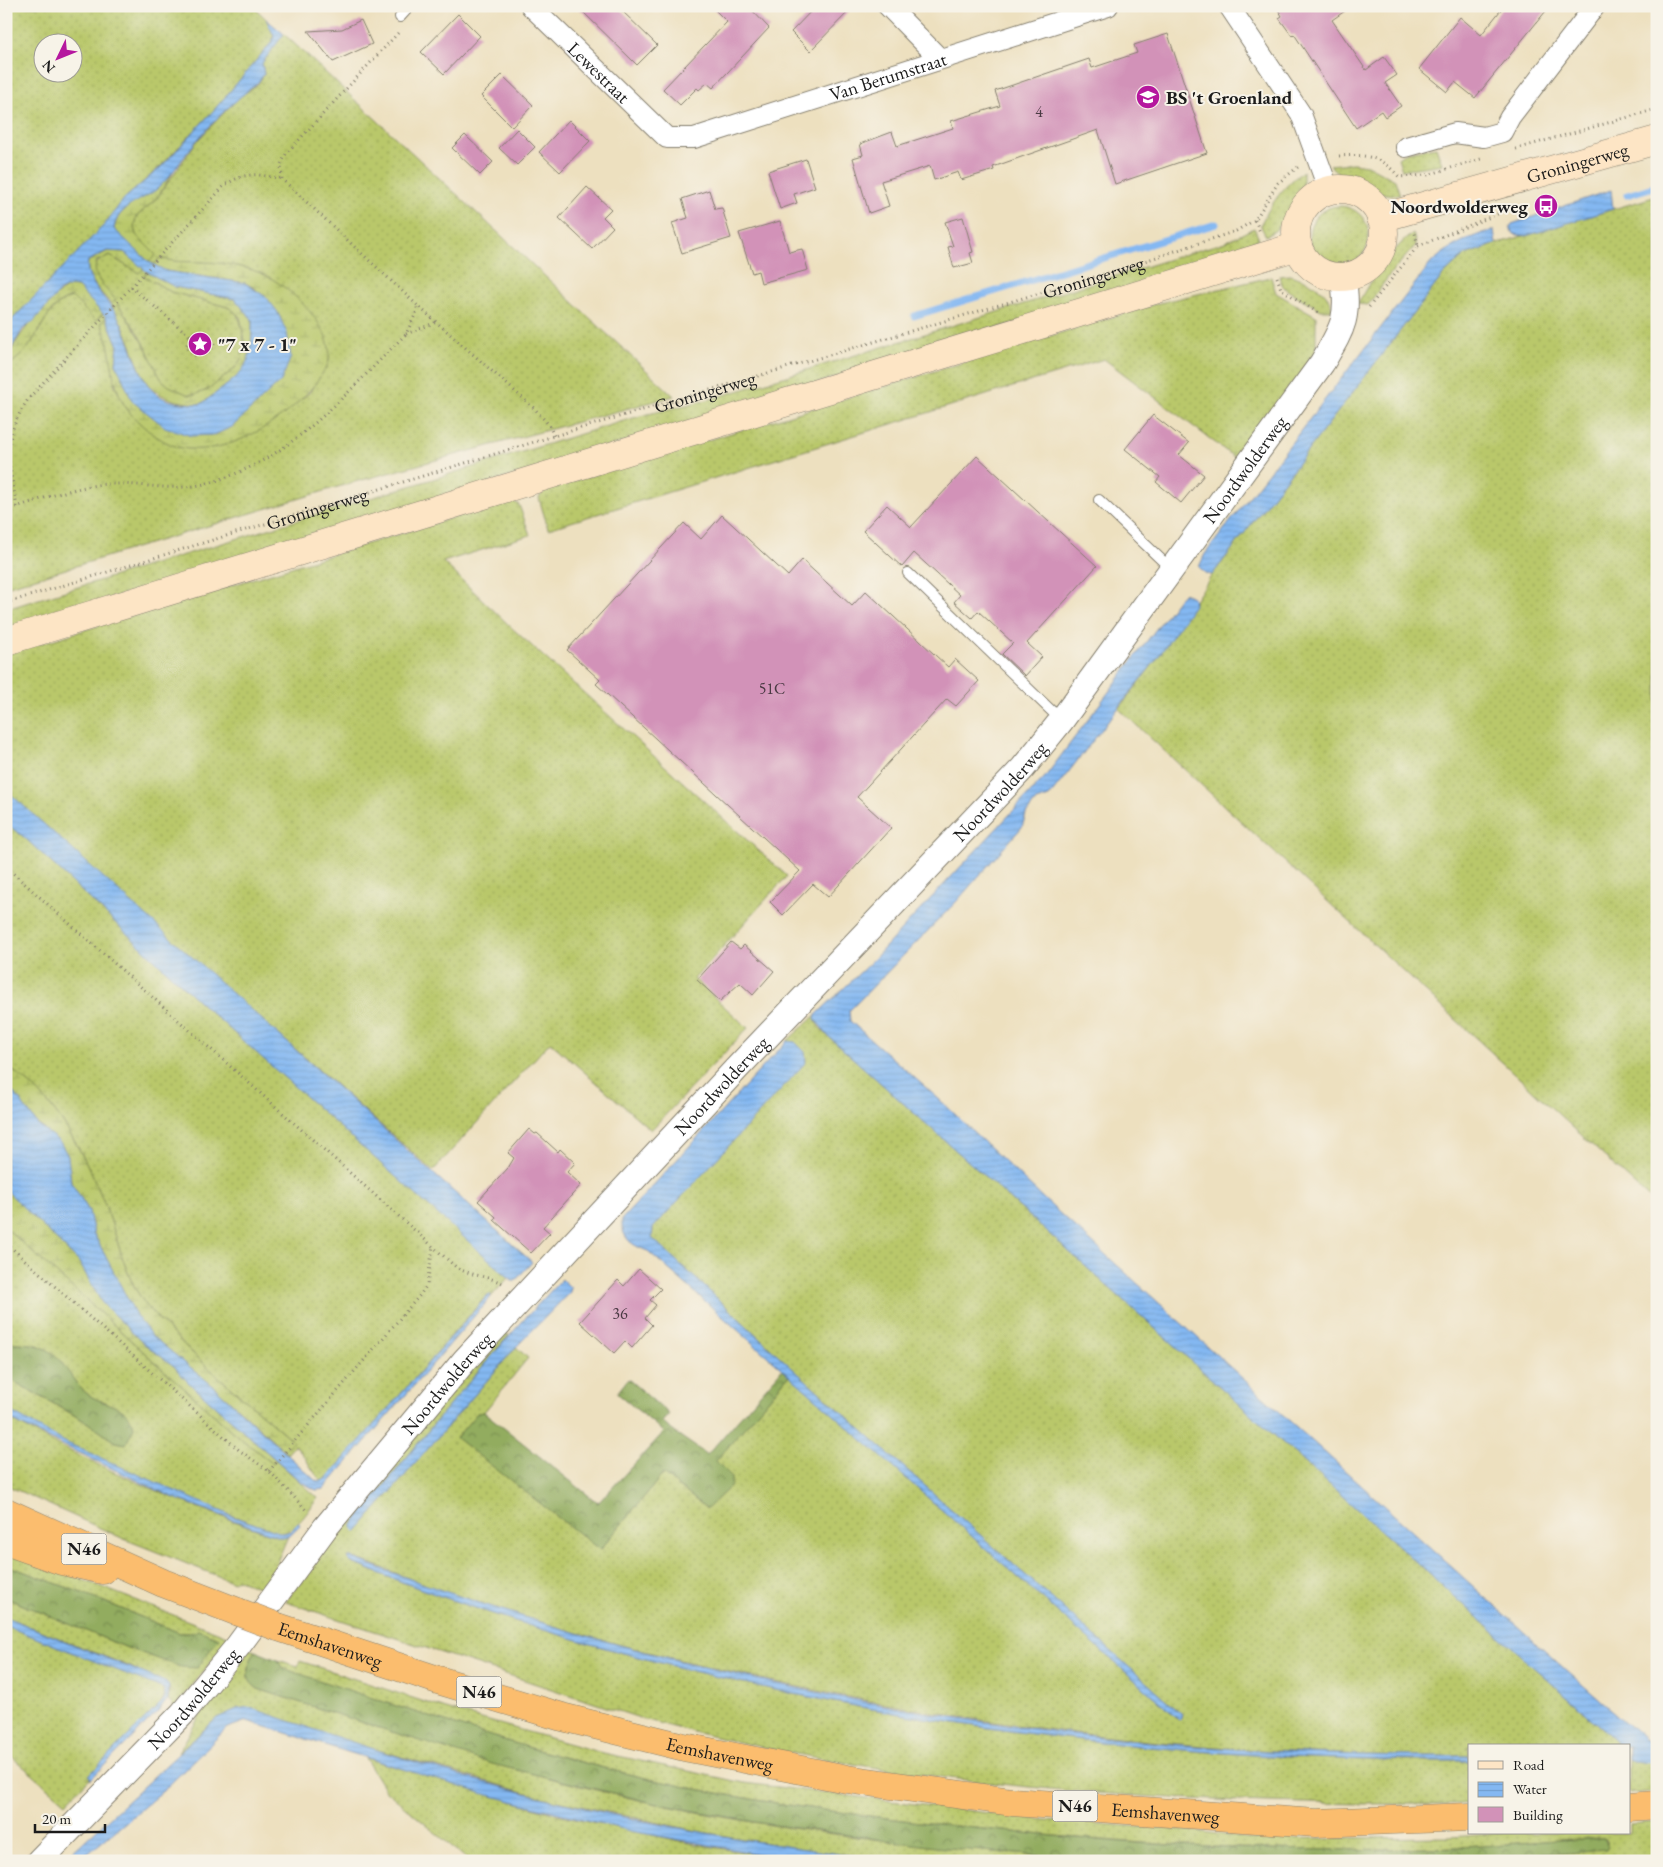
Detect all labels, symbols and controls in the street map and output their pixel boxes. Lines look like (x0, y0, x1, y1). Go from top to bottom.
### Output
north arrow (32, 32, 82, 82)
street label: Lewestraat (562, 36, 636, 109)
street label: Van Berumstraat (826, 46, 950, 107)
text: N (38, 56, 59, 77)
school or university icon: BS 't Groenland (1135, 84, 1161, 110)
place label: BS 't Groenland (1166, 85, 1293, 110)
house number: 4 (1035, 101, 1043, 122)
street label: Groningerweg (1524, 137, 1632, 189)
bus stop icon: Noordwolderweg (1533, 193, 1559, 219)
place label: Noordwolderweg (1390, 194, 1528, 219)
street label: Groningerweg (1040, 250, 1148, 305)
place icon: "7 x 7 - 1" (187, 331, 213, 357)
place label: "7 x 7 - 1" (218, 332, 297, 357)
street label: Groningerweg (651, 365, 759, 419)
street label: Noordwolderweg (1197, 410, 1293, 529)
street label: Groningerweg (263, 481, 371, 536)
house number: 51C (759, 678, 785, 699)
street label: Noordwolderweg (947, 736, 1053, 847)
street label: Noordwolderweg (669, 1030, 775, 1141)
house number: 36 (612, 1303, 628, 1324)
street label: Noordwolderweg (396, 1326, 498, 1440)
road number: N46 (62, 1534, 106, 1565)
street label: Eemshavenweg (275, 1616, 386, 1674)
street label: Noordwolderweg (142, 1642, 245, 1755)
road number: N46 (456, 1676, 502, 1708)
street label: Eemshavenweg (663, 1731, 776, 1777)
legend (1468, 1744, 1630, 1834)
text: Road (1513, 1755, 1545, 1774)
text: Water (1513, 1779, 1547, 1798)
road number: N46 (1052, 1790, 1098, 1822)
street label: Eemshavenweg (1110, 1797, 1221, 1829)
scale bar (35, 1802, 105, 1834)
text: Building (1513, 1805, 1563, 1824)
text: 20 m (42, 1809, 71, 1828)

